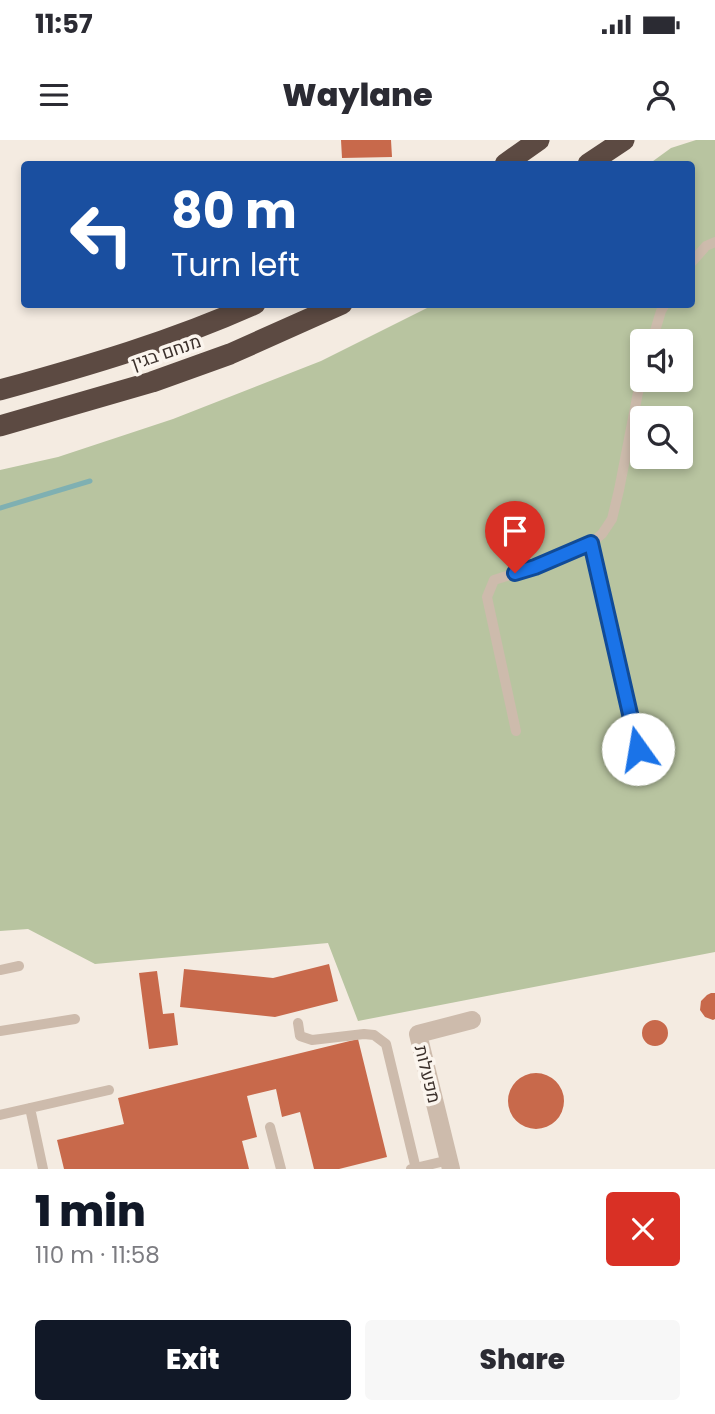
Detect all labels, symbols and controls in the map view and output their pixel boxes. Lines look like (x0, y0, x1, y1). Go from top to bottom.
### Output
text: 11:57 (35, 6, 93, 42)
text: Waylane (282, 72, 433, 117)
icon: menu (35, 76, 73, 114)
icon: person (642, 76, 680, 114)
text: 80 m (171, 177, 297, 245)
icon: left (56, 189, 147, 280)
text: Turn left (171, 242, 300, 287)
street label: מנחם בגין (128, 328, 204, 376)
map controls (630, 329, 693, 469)
button: sound (630, 329, 693, 392)
button: search (630, 406, 693, 469)
pin (485, 501, 545, 573)
icon: arrive (496, 512, 534, 550)
position arrow (601, 712, 675, 786)
street label: מפעלות (409, 1042, 447, 1106)
text: 1 min (35, 1182, 146, 1241)
button: close (606, 1192, 680, 1266)
text: 110 m · 11:58 (35, 1239, 160, 1271)
button: Exit (35, 1320, 351, 1400)
button: Share (365, 1320, 680, 1400)

